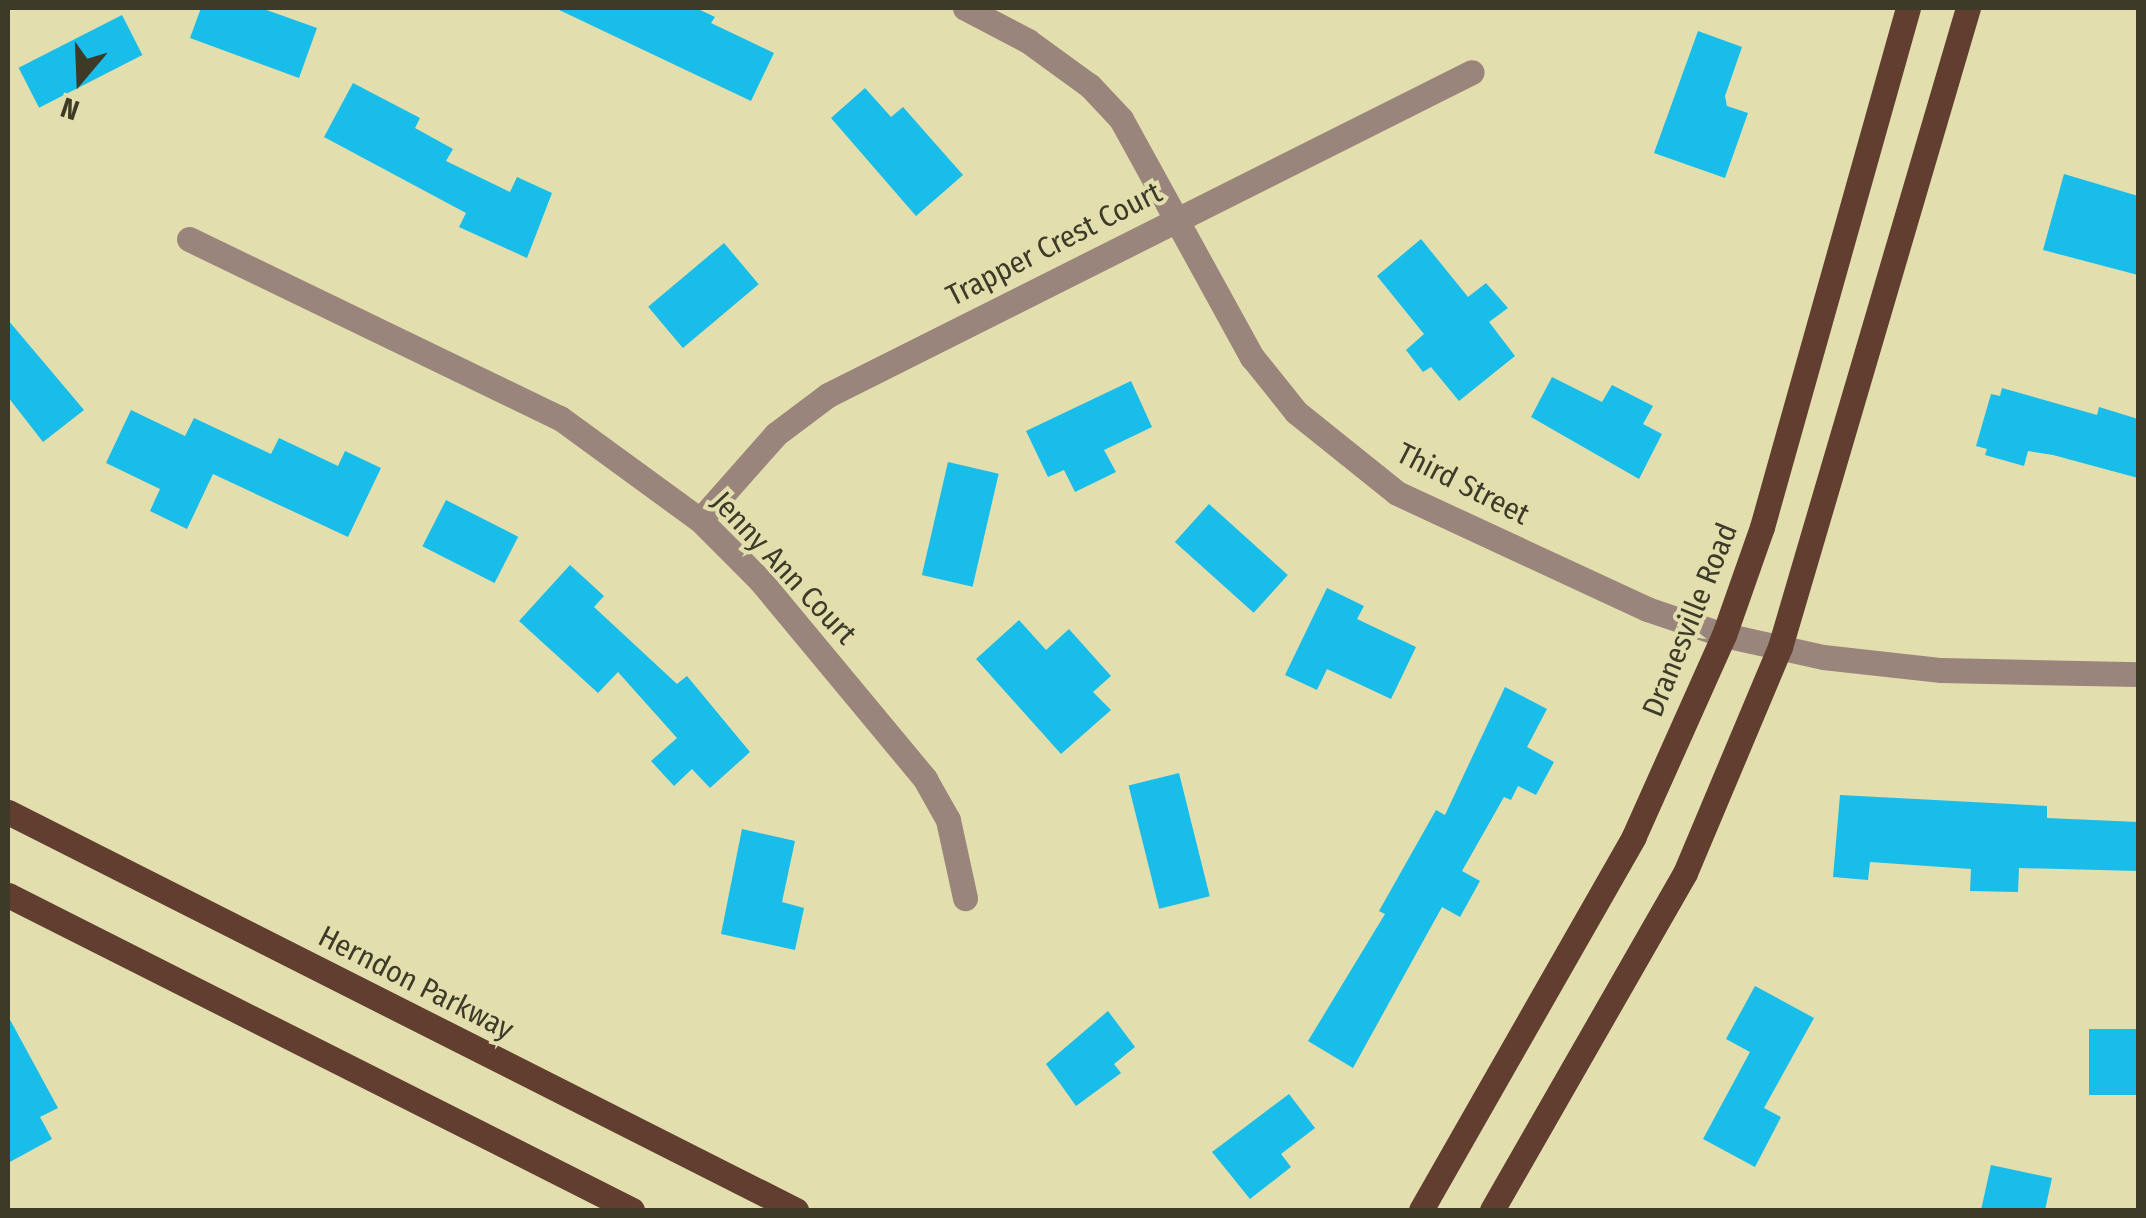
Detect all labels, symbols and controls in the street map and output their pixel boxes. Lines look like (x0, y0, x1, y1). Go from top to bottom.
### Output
north arrow (30, 30, 130, 130)
text: N (57, 91, 83, 127)
street label: Trapper Crest Court (940, 174, 1168, 314)
street label: Third Street (1391, 435, 1535, 533)
street label: Jenny Ann Court (704, 484, 864, 652)
street label: Dranesville Road (1635, 518, 1745, 722)
street label: Herndon Parkway (312, 918, 520, 1048)

